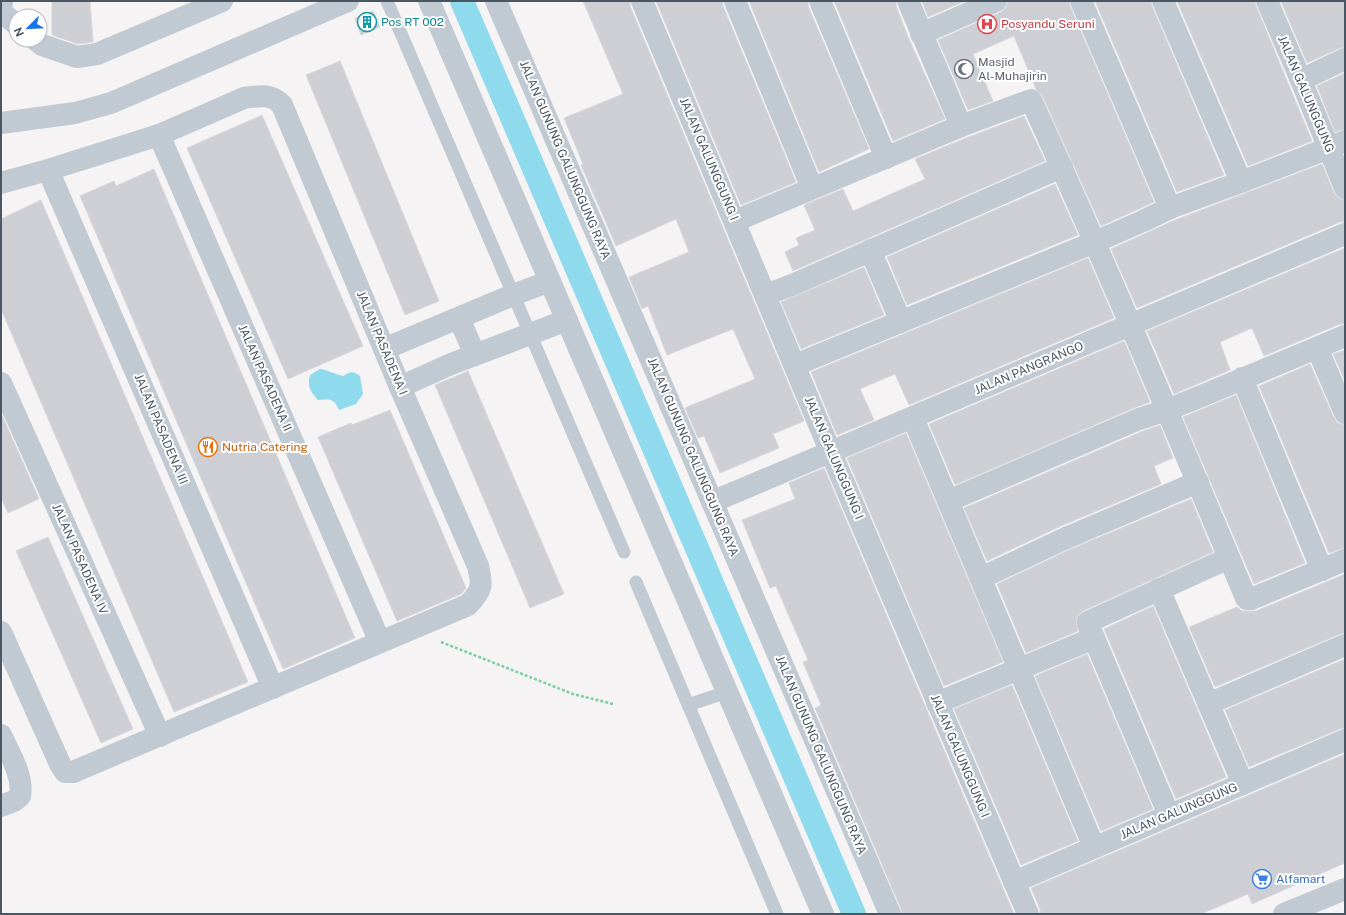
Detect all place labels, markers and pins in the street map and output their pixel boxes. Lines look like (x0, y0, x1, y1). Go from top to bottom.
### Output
building icon: Pos RT 002 (356, 11, 378, 33)
hospital icon: Posyandu Seruni (976, 13, 998, 35)
place label: Pos RT 002 (381, 15, 444, 29)
place label: Posyandu Seruni (1001, 17, 1095, 31)
place label: Masjid Al-Muhajirin (978, 55, 1047, 83)
mosque icon: Masjid Al-Muhajirin (953, 58, 975, 80)
restaurant icon: Nutria Catering (197, 436, 219, 458)
place label: Nutria Catering (222, 440, 308, 454)
supermarket icon: Alfamart (1251, 868, 1273, 890)
place label: Alfamart (1276, 872, 1326, 886)

